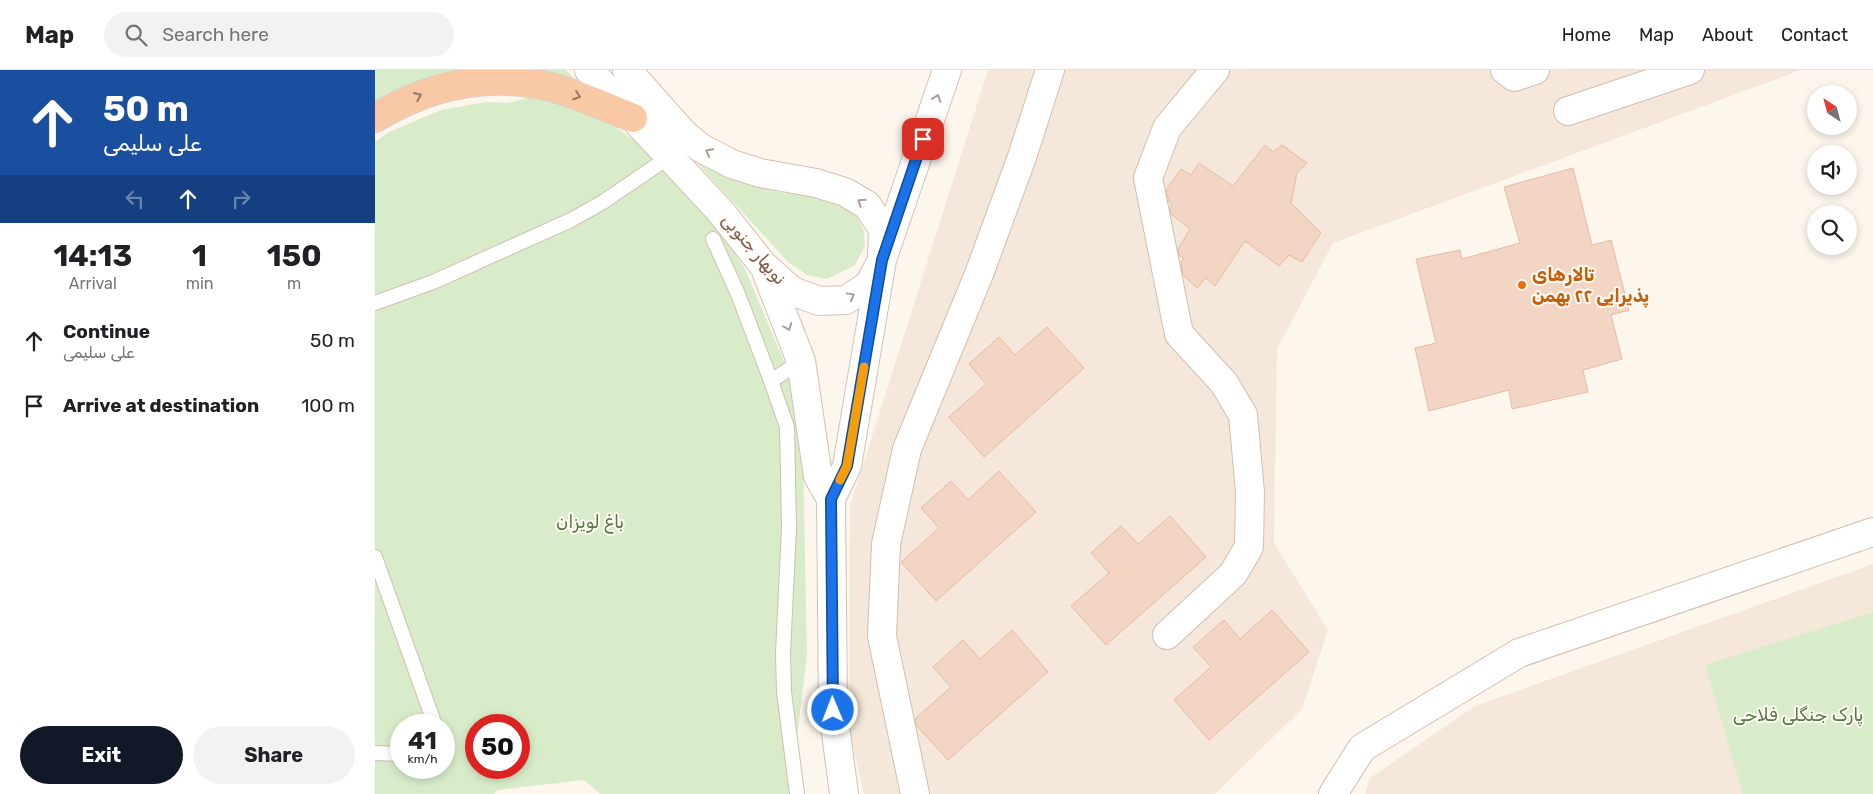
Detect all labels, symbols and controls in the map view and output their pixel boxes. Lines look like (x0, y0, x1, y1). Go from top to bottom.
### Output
search box (104, 12, 454, 57)
text: Map (25, 21, 74, 49)
icon: search (122, 21, 150, 49)
text: Search here (162, 23, 269, 46)
text: Home (1562, 24, 1611, 46)
text: Map (1639, 24, 1674, 46)
text: About (1702, 24, 1753, 46)
text: Contact (1781, 24, 1848, 46)
north arrow (1807, 85, 1857, 135)
map controls (1807, 85, 1857, 255)
text: 50 m (103, 88, 189, 130)
icon: ahead (20, 90, 85, 155)
one-way arrow (572, 90, 580, 100)
one-way arrow (413, 92, 422, 102)
one-way arrow (931, 95, 941, 103)
pin (902, 118, 944, 160)
icon: arrive (909, 125, 937, 153)
text: علی سلیمی (103, 130, 202, 157)
button: sound (1807, 145, 1857, 195)
one-way arrow (705, 148, 714, 158)
icon: left (121, 185, 149, 213)
icon: ahead (174, 185, 202, 213)
icon: right (227, 185, 255, 213)
one-way arrow (857, 199, 867, 208)
button: search (1807, 205, 1857, 255)
street label: نوبهار جنوبی (717, 209, 791, 289)
text: 14:13 (53, 238, 132, 274)
text: 1 (192, 238, 207, 274)
text: 150 (267, 238, 322, 274)
place label: تالارهای پذیرایی ۲۲ بهمن (1532, 264, 1649, 308)
text: Arrival (69, 274, 117, 293)
text: min (186, 274, 213, 293)
text: m (287, 274, 301, 293)
marker: تالارهای پذیرایی ۲۲ بهمن (1516, 279, 1528, 291)
one-way arrow (846, 292, 855, 302)
text: Continue (63, 320, 150, 343)
one-way arrow (781, 322, 792, 331)
icon: ahead (20, 327, 48, 355)
text: 50 m (310, 329, 355, 352)
text: علی سلیمی (63, 343, 135, 362)
icon: arrive (20, 392, 48, 420)
text: Arrive at destination (63, 394, 259, 417)
text: 100 m (301, 394, 355, 417)
park label: باغ لویزان (556, 511, 624, 534)
position arrow (806, 683, 858, 735)
park label: پارک جنگلی فلاحی (1733, 704, 1863, 727)
speed limit sign: 50 (465, 714, 530, 779)
button: Exit (20, 726, 183, 784)
button: Share (193, 726, 355, 784)
text: 41 (408, 726, 437, 755)
text: km/h (408, 752, 437, 766)

